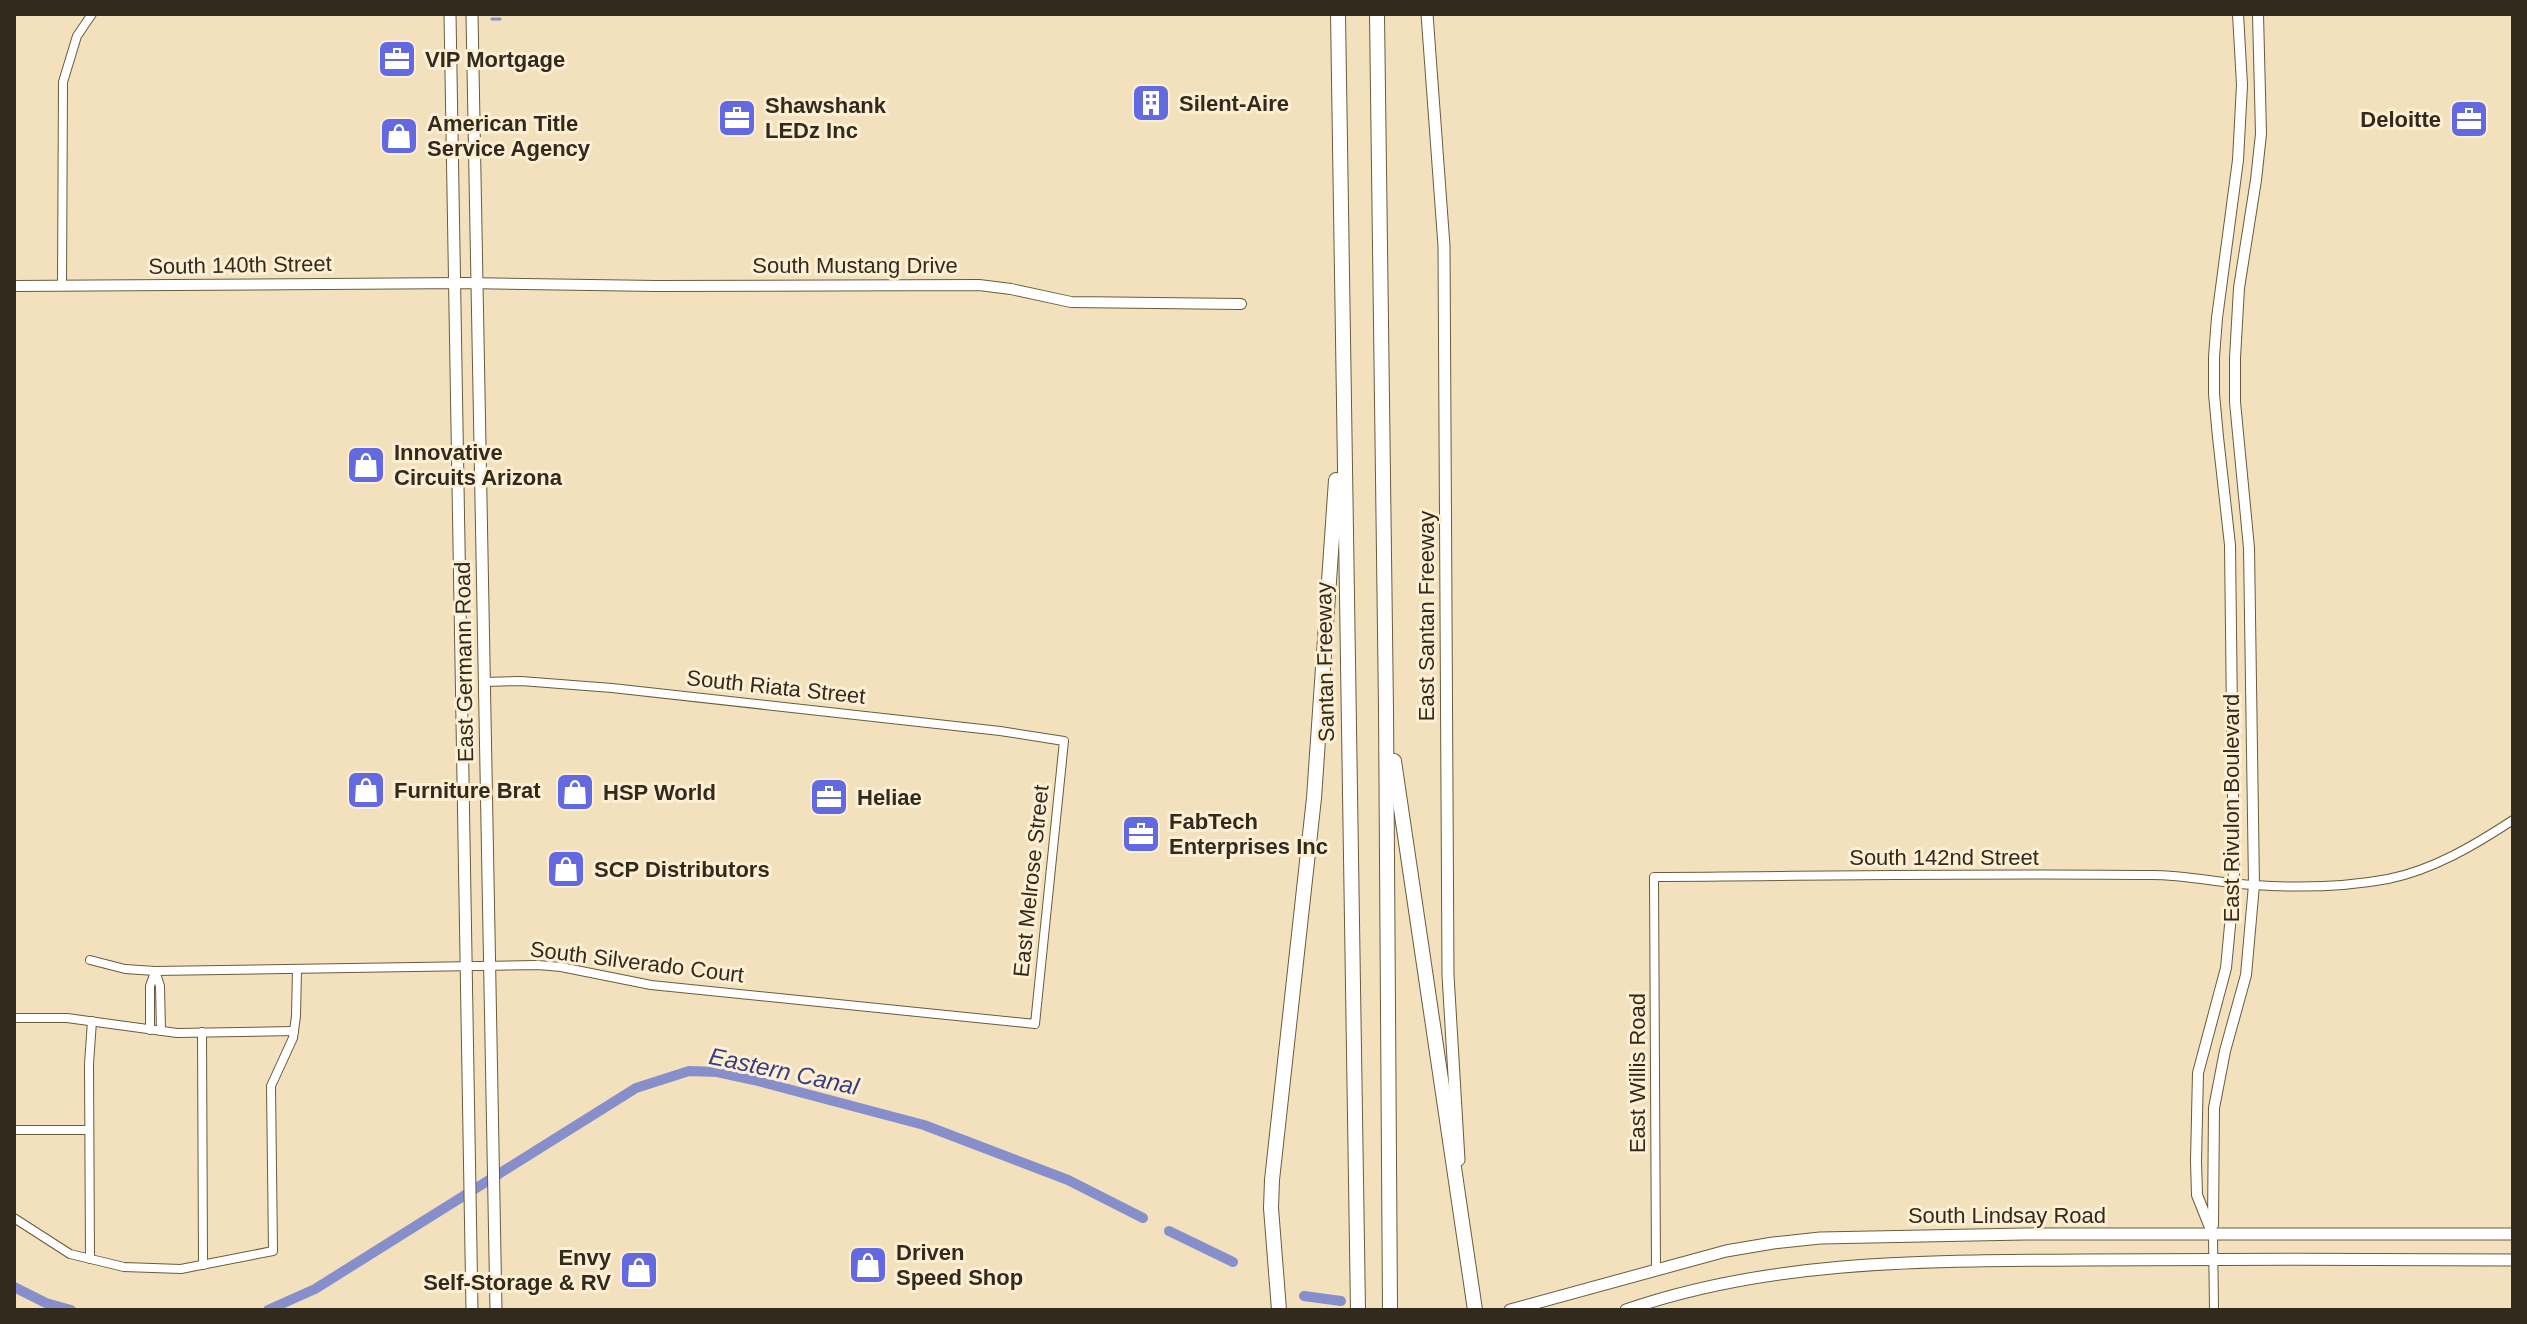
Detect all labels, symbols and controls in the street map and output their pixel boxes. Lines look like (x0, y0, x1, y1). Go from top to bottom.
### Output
office icon: VIP Mortgage (376, 38, 418, 80)
place label: VIP Mortgage (425, 47, 565, 72)
building icon: Silent-Aire (1130, 82, 1172, 124)
place label: Silent-Aire (1179, 91, 1289, 116)
place label: Shawshank LEDz Inc (765, 93, 887, 143)
office icon: Shawshank LEDz Inc (716, 97, 758, 139)
office icon: Deloitte (2448, 98, 2490, 140)
place label: Deloitte (2360, 107, 2441, 132)
place label: American Title Service Agency (427, 111, 591, 161)
shop icon: American Title Service Agency (378, 115, 420, 157)
street label: South 140th Street (148, 251, 332, 279)
street label: South Mustang Drive (752, 253, 958, 278)
place label: Innovative Circuits Arizona (394, 440, 563, 490)
shop icon: Innovative Circuits Arizona (345, 444, 387, 486)
street label: East Santan Freeway (1414, 511, 1439, 721)
street label: East Germann Road (450, 562, 478, 762)
street label: Santan Freeway (1311, 582, 1339, 742)
street label: South Riata Street (685, 665, 867, 709)
street label: East Rivulon Boulevard (2219, 694, 2244, 922)
shop icon: Furniture Brat (345, 769, 387, 811)
shop icon: HSP World (554, 771, 596, 813)
office icon: Heliae (808, 776, 850, 818)
place label: Furniture Brat (394, 778, 541, 803)
place label: HSP World (603, 780, 716, 805)
street label: East Melrose Street (1008, 784, 1054, 978)
place label: Heliae (857, 785, 922, 810)
place label: FabTech Enterprises Inc (1169, 809, 1328, 859)
office icon: FabTech Enterprises Inc (1120, 813, 1162, 855)
street label: South 142nd Street (1849, 845, 2039, 870)
shop icon: SCP Distributors (545, 848, 587, 890)
place label: SCP Distributors (594, 857, 770, 882)
street label: South Silverado Court (529, 936, 745, 988)
street label: East Willis Road (1625, 993, 1650, 1153)
water label: Eastern Canal (707, 1042, 862, 1100)
street label: South Lindsay Road (1908, 1203, 2106, 1228)
place label: Driven Speed Shop (896, 1240, 1023, 1290)
shop icon: Driven Speed Shop (847, 1244, 889, 1286)
place label: Envy Self-Storage & RV (423, 1245, 612, 1295)
shop icon: Envy Self-Storage & RV (618, 1249, 660, 1291)

